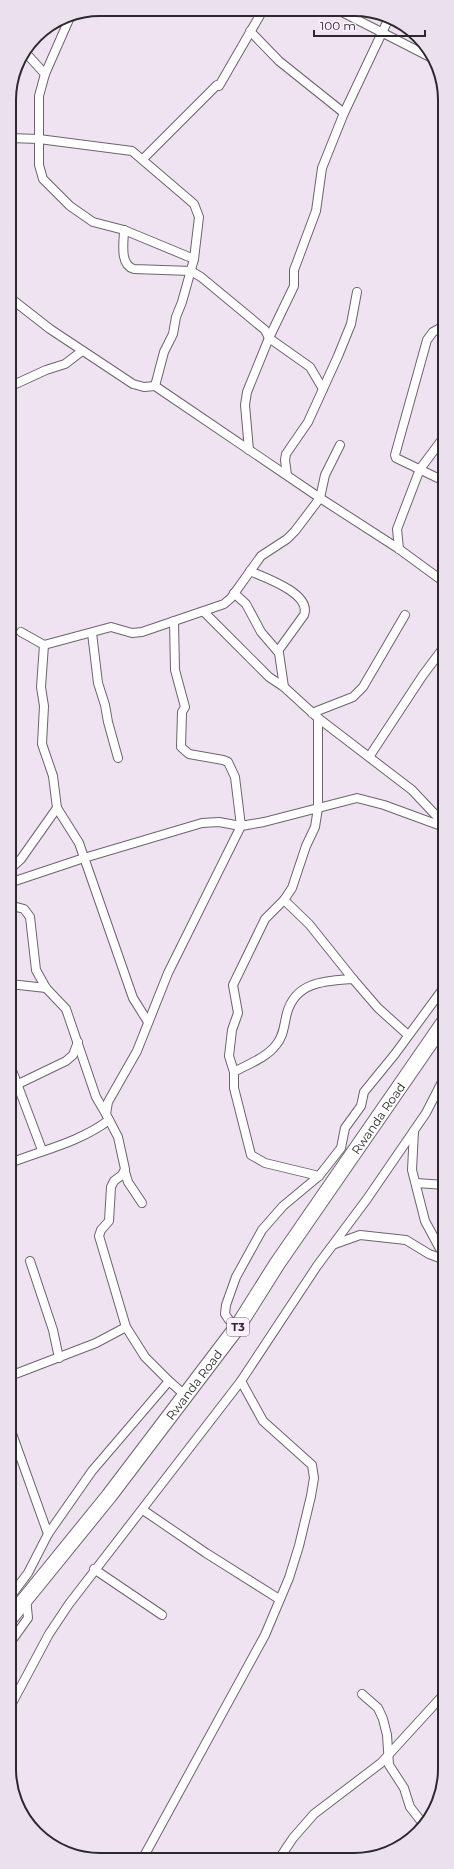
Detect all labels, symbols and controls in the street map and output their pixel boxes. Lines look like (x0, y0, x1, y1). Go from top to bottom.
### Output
scale bar (314, 12, 425, 38)
text: 100 m (320, 18, 356, 33)
street label: Rwanda Road (348, 1079, 408, 1157)
road number: T3 (227, 1318, 249, 1336)
street label: Rwanda Road (162, 1347, 225, 1423)

